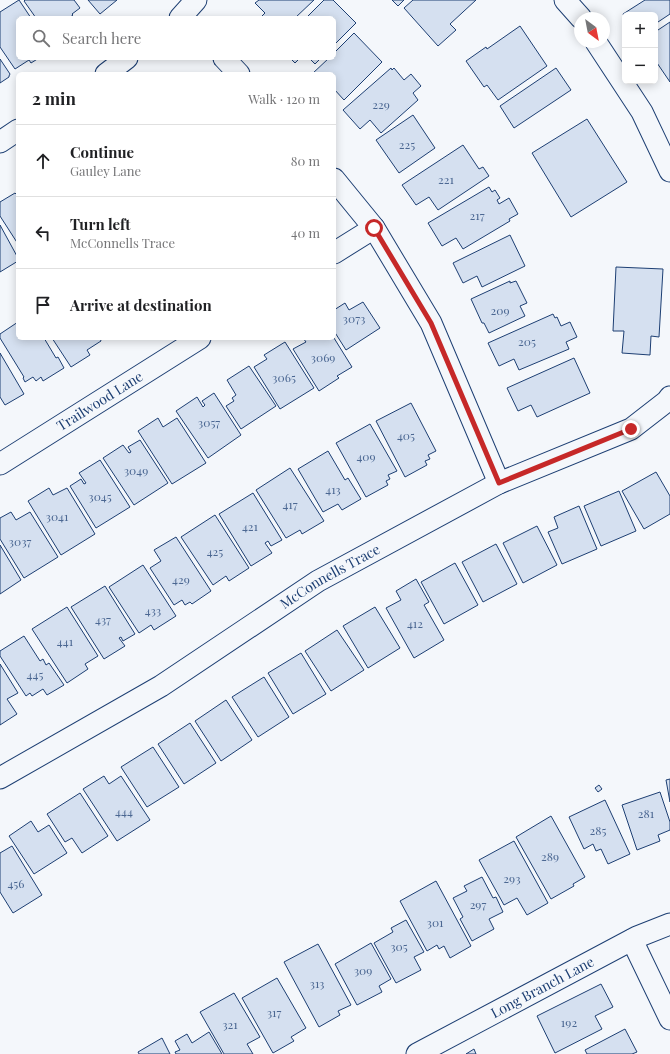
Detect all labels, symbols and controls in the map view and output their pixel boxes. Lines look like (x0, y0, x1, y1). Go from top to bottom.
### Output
north arrow (574, 12, 610, 48)
map controls (622, 12, 658, 84)
button: + (622, 12, 658, 48)
search box (16, 16, 336, 60)
icon: search (30, 27, 52, 49)
text: Search here (62, 28, 141, 48)
button: − (622, 48, 658, 84)
text: 2 min (32, 87, 76, 109)
text: Walk · 120 m (248, 90, 320, 107)
house number: 229 (372, 96, 390, 112)
house number: 225 (399, 136, 415, 152)
text: Continue (70, 142, 134, 162)
icon: ahead (32, 150, 54, 172)
text: 80 m (291, 152, 320, 169)
text: Gauley Lane (70, 162, 141, 179)
house number: 221 (438, 171, 455, 187)
house number: 217 (469, 207, 485, 223)
text: Turn left (70, 214, 131, 234)
route start (365, 219, 383, 237)
icon: left (32, 222, 54, 244)
text: 40 m (291, 224, 320, 241)
text: McConnells Trace (70, 234, 175, 251)
icon: arrive (32, 294, 54, 316)
text: Arrive at destination (70, 295, 212, 315)
house number: 209 (490, 302, 510, 318)
house number: 3073 (343, 310, 365, 326)
house number: 205 (518, 333, 536, 349)
house number: 3069 (311, 349, 335, 365)
street label: Trailwood Lane (53, 366, 146, 435)
house number: 3065 (272, 369, 296, 385)
house number: 3057 (198, 414, 220, 430)
route end (622, 420, 640, 438)
house number: 405 (397, 427, 415, 443)
house number: 409 (356, 448, 376, 464)
house number: 3049 (124, 462, 148, 478)
house number: 413 (325, 481, 341, 497)
house number: 3045 (88, 488, 112, 504)
house number: 417 (282, 496, 298, 512)
house number: 3041 (46, 508, 69, 524)
house number: 421 (242, 518, 259, 534)
house number: 3037 (9, 533, 32, 549)
street label: McConnells Trace (276, 539, 383, 613)
house number: 425 (207, 543, 223, 559)
house number: 429 (172, 571, 190, 587)
house number: 433 (145, 602, 161, 618)
house number: 437 (95, 611, 111, 627)
house number: 412 (407, 615, 423, 631)
house number: 441 (57, 633, 74, 649)
house number: 445 (27, 666, 43, 682)
house number: 444 (115, 803, 133, 819)
house number: 281 (638, 805, 655, 821)
house number: 285 (590, 822, 607, 838)
house number: 289 (541, 848, 559, 864)
house number: 293 (503, 870, 521, 886)
house number: 456 (7, 875, 25, 891)
house number: 297 (470, 896, 486, 912)
house number: 301 (426, 914, 444, 930)
house number: 305 (390, 938, 408, 954)
street label: Long Branch Lane (487, 952, 597, 1022)
house number: 309 (354, 962, 372, 978)
house number: 313 (309, 975, 325, 991)
house number: 317 (267, 1004, 281, 1020)
house number: 192 (561, 1014, 577, 1030)
house number: 321 (222, 1016, 238, 1032)

